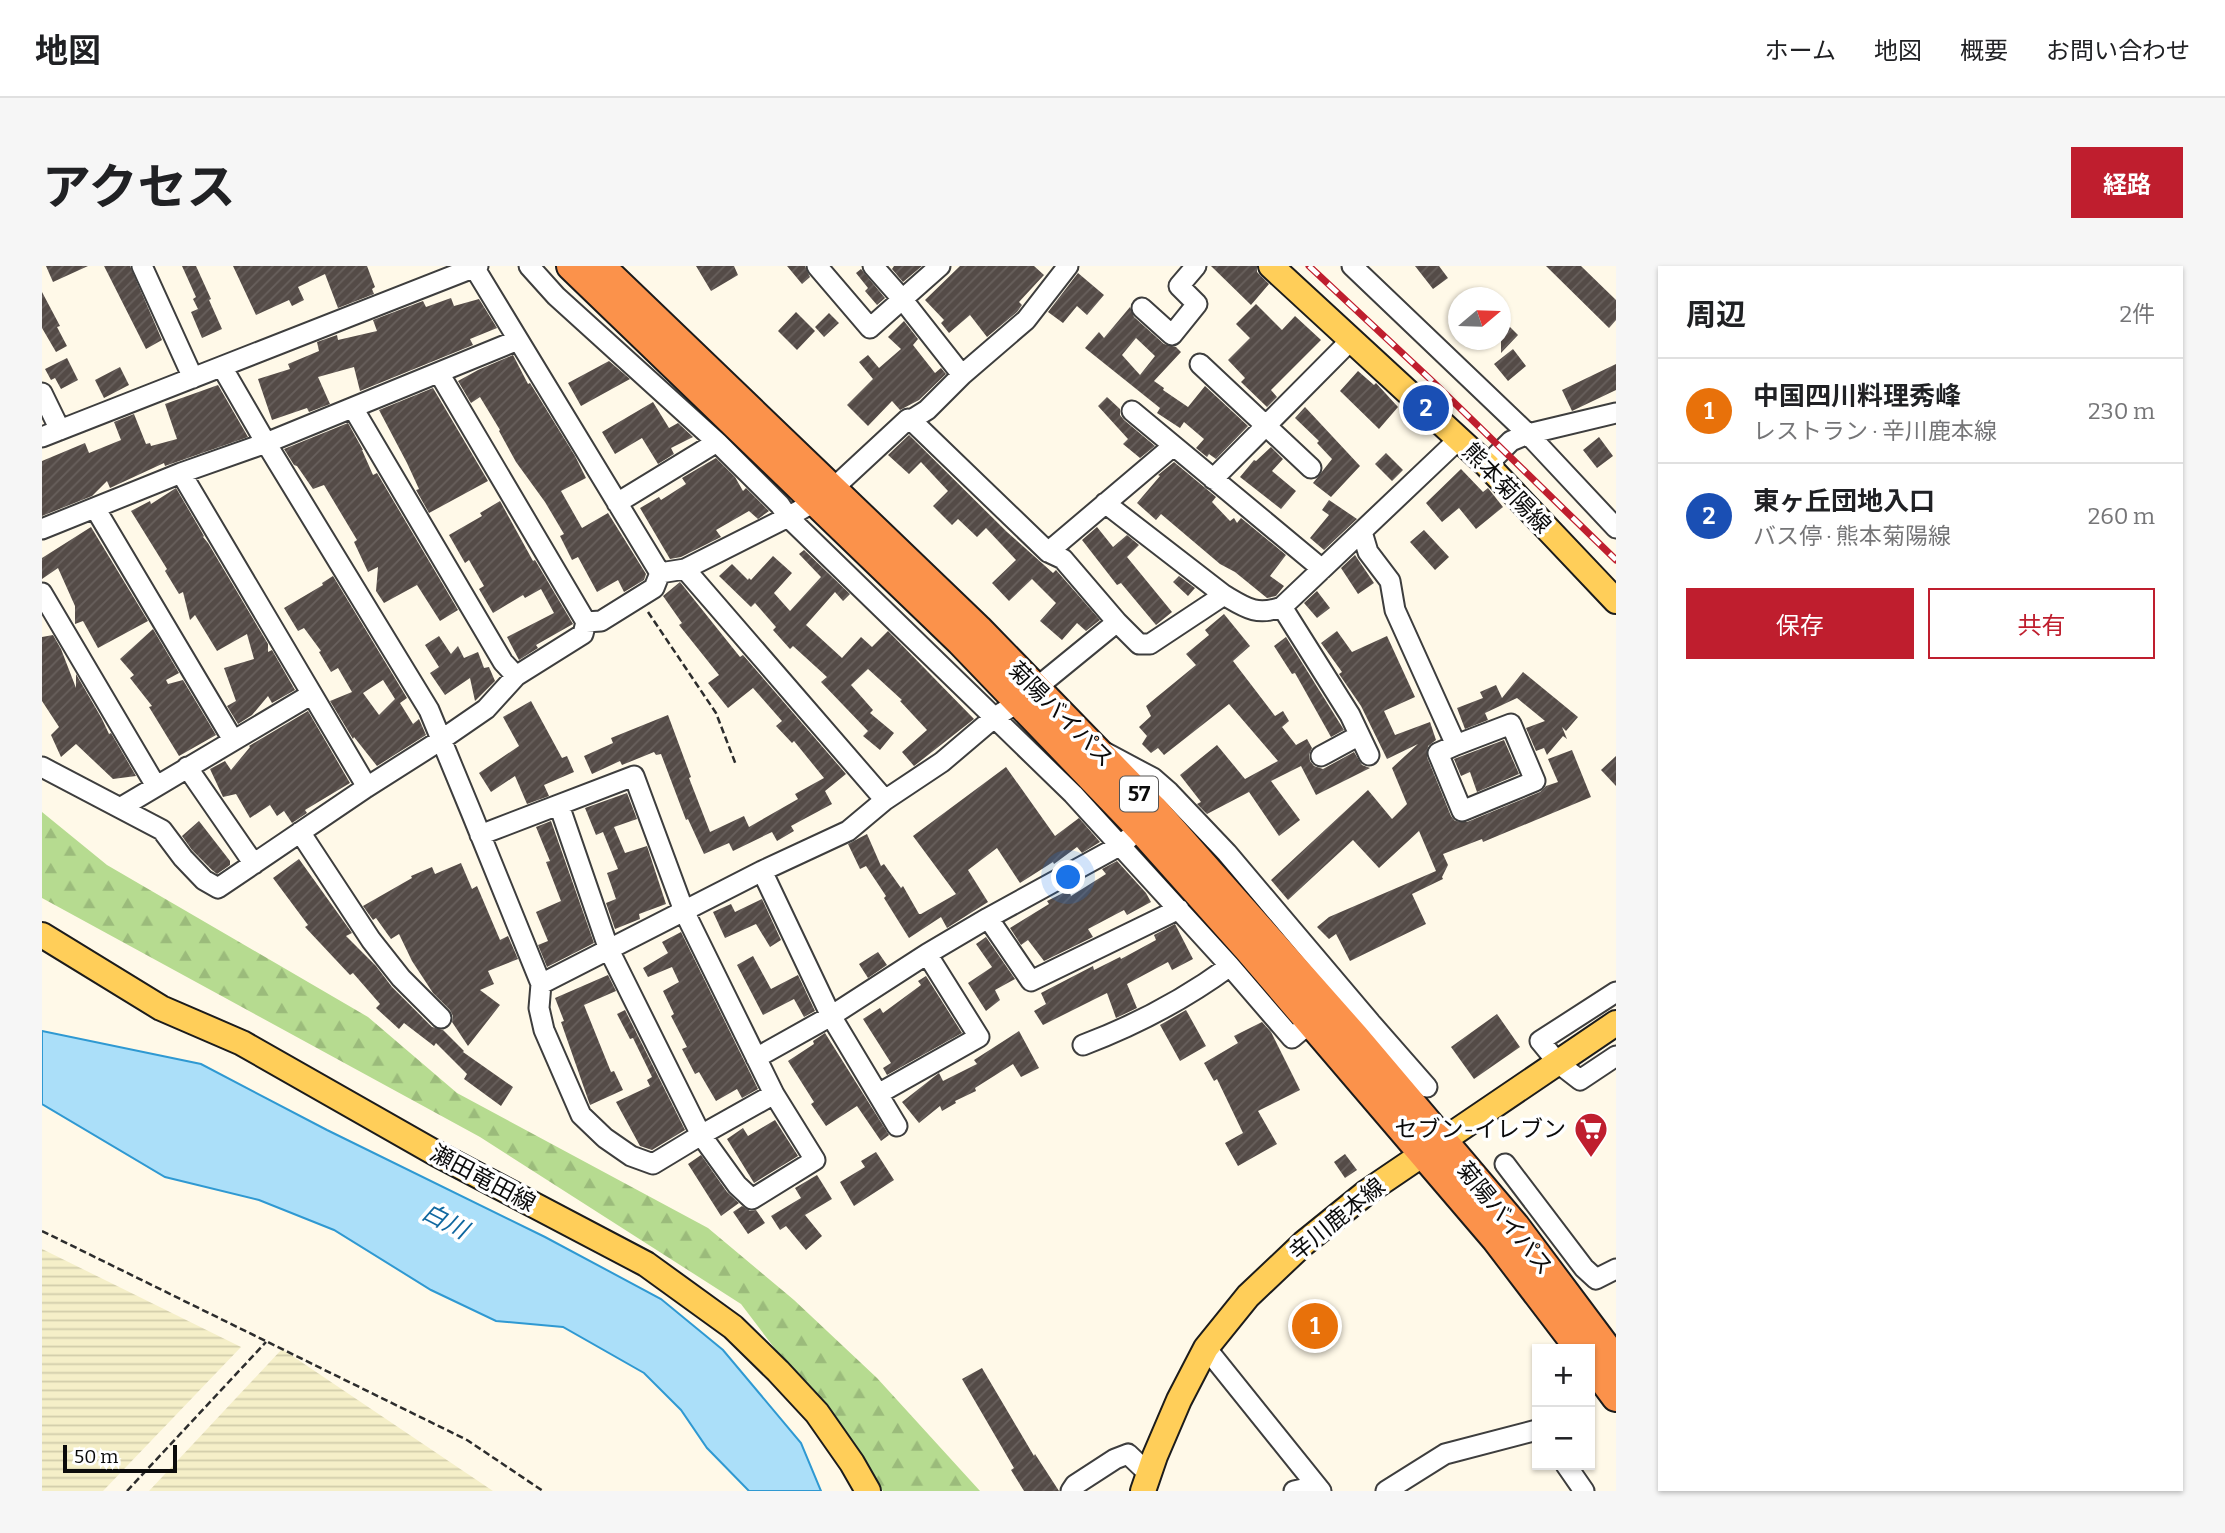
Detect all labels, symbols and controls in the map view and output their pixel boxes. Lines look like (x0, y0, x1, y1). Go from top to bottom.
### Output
text: 地図 (35, 31, 101, 71)
text: ホーム (1765, 37, 1836, 65)
text: 地図 (1874, 37, 1922, 65)
text: 概要 (1960, 37, 2008, 65)
text: お問い合わせ (2046, 37, 2190, 65)
button: 経路 (2071, 147, 2183, 218)
text: アクセス (42, 158, 236, 217)
north arrow (1448, 287, 1511, 350)
text: 周辺 (1686, 297, 1746, 333)
text: 2件 (2119, 300, 2155, 328)
text: 中国四川料理秀峰 (1753, 381, 1961, 412)
pin: 2 (1403, 382, 1449, 434)
text: 1 (1704, 397, 1714, 425)
text: 230 m (2088, 397, 2155, 425)
text: レストラン · 辛川鹿本線 (1753, 417, 1997, 445)
street label: 熊本菊陽線 (1457, 437, 1557, 539)
text: 東ヶ丘団地入口 (1753, 486, 1935, 517)
text: 2 (1703, 502, 1715, 530)
text: 260 m (2088, 502, 2155, 530)
text: バス停 · 熊本菊陽線 (1753, 522, 1951, 550)
button: 保存 (1686, 588, 1914, 659)
button: 共有 (1928, 588, 2155, 659)
street label: 菊陽バイパス (1002, 655, 1120, 773)
road number: 57 (1120, 776, 1158, 812)
your location (1051, 860, 1085, 894)
supermarket icon: セブン-イレブン (1572, 1110, 1610, 1159)
place label: セブン-イレブン (1394, 1115, 1566, 1143)
street label: 瀬田竜田線 (426, 1139, 540, 1217)
street label: 菊陽バイパス (1451, 1156, 1559, 1280)
street label: 辛川鹿本線 (1284, 1172, 1390, 1266)
water label: 白川 (417, 1198, 475, 1246)
pin: 1 (1292, 1300, 1338, 1352)
map controls (1532, 1344, 1595, 1470)
button: + (1532, 1344, 1595, 1407)
button: − (1532, 1407, 1595, 1470)
scale bar (63, 1442, 177, 1474)
text: 50 m (74, 1445, 118, 1468)

